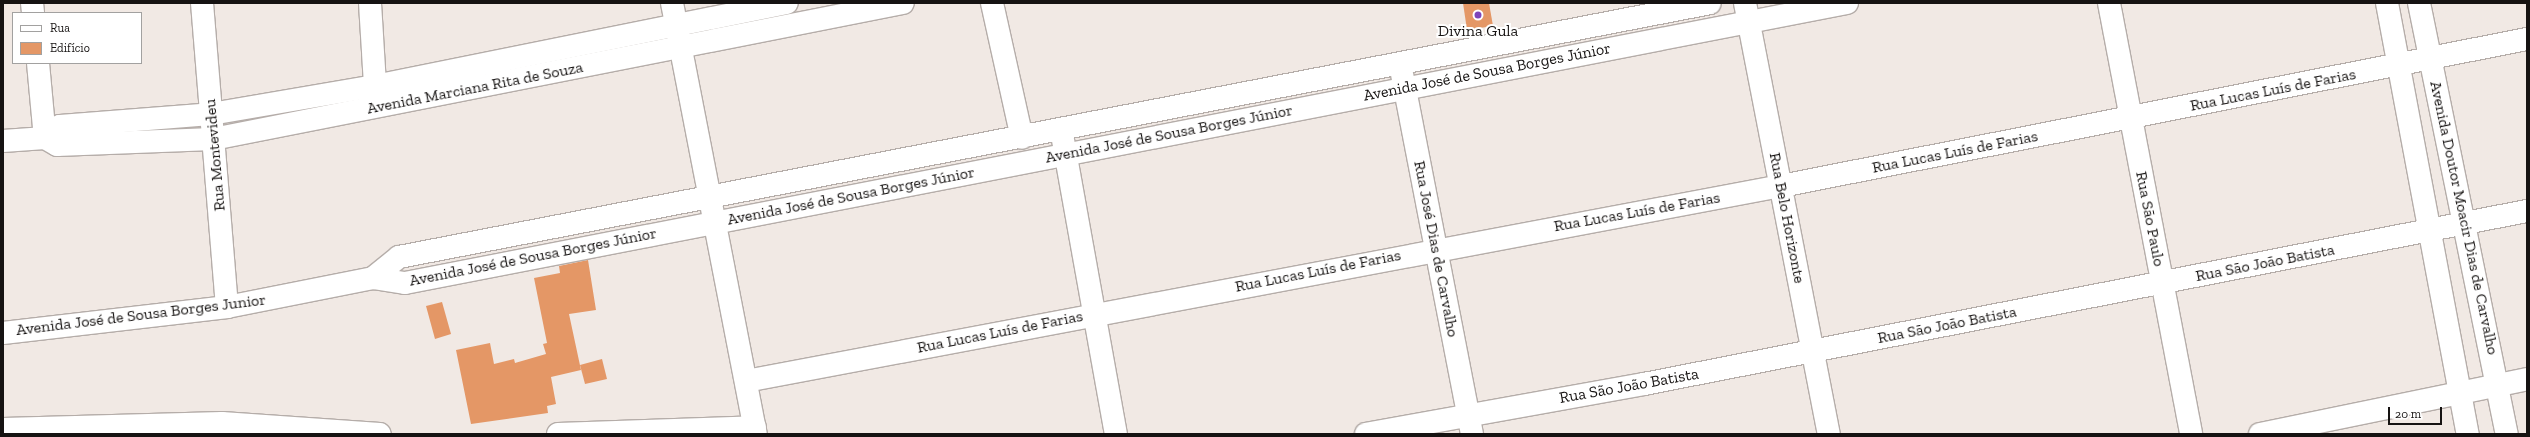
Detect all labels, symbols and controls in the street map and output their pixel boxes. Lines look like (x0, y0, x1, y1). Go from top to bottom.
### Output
marker: Divina Gula (1473, 10, 1483, 20)
legend (12, 12, 142, 64)
text: Rua (50, 21, 70, 35)
place label: Divina Gula (1438, 21, 1518, 41)
street label: Avenida José de Sousa Borges Júnior (1361, 39, 1613, 105)
text: Edifício (50, 41, 90, 55)
street label: Avenida Marciana Rita de Souza (365, 58, 585, 118)
street label: Rua Lucas Luís de Farias (2188, 64, 2358, 116)
street label: Avenida Doutor Moacir Dias de Carvalho (2426, 79, 2502, 357)
street label: Rua Montevideu (201, 98, 229, 212)
street label: Avenida José de Sousa Borges Júnior (1043, 101, 1295, 167)
street label: Rua Lucas Luís de Farias (1870, 126, 2040, 178)
street label: Rua Belo Horizonte (1765, 151, 1809, 285)
street label: Rua José Dias de Carvalho (1409, 159, 1463, 339)
street label: Avenida José de Sousa Borges Júnior (725, 163, 977, 229)
street label: Rua São Paulo (2131, 170, 2169, 268)
street label: Rua Lucas Luís de Farias (1552, 188, 1722, 236)
street label: Avenida José de Sousa Borges Júnior (407, 224, 659, 290)
street label: Rua São João Batista (2194, 240, 2336, 286)
street label: Rua Lucas Luís de Farias (1233, 245, 1403, 297)
street label: Avenida José de Sousa Borges Junior (15, 290, 267, 340)
street label: Rua São João Batista (1876, 302, 2018, 348)
street label: Rua Lucas Luís de Farias (915, 306, 1085, 358)
street label: Rua São João Batista (1558, 364, 1700, 408)
scale bar (2390, 399, 2444, 425)
text: 20 m (2395, 407, 2421, 421)

